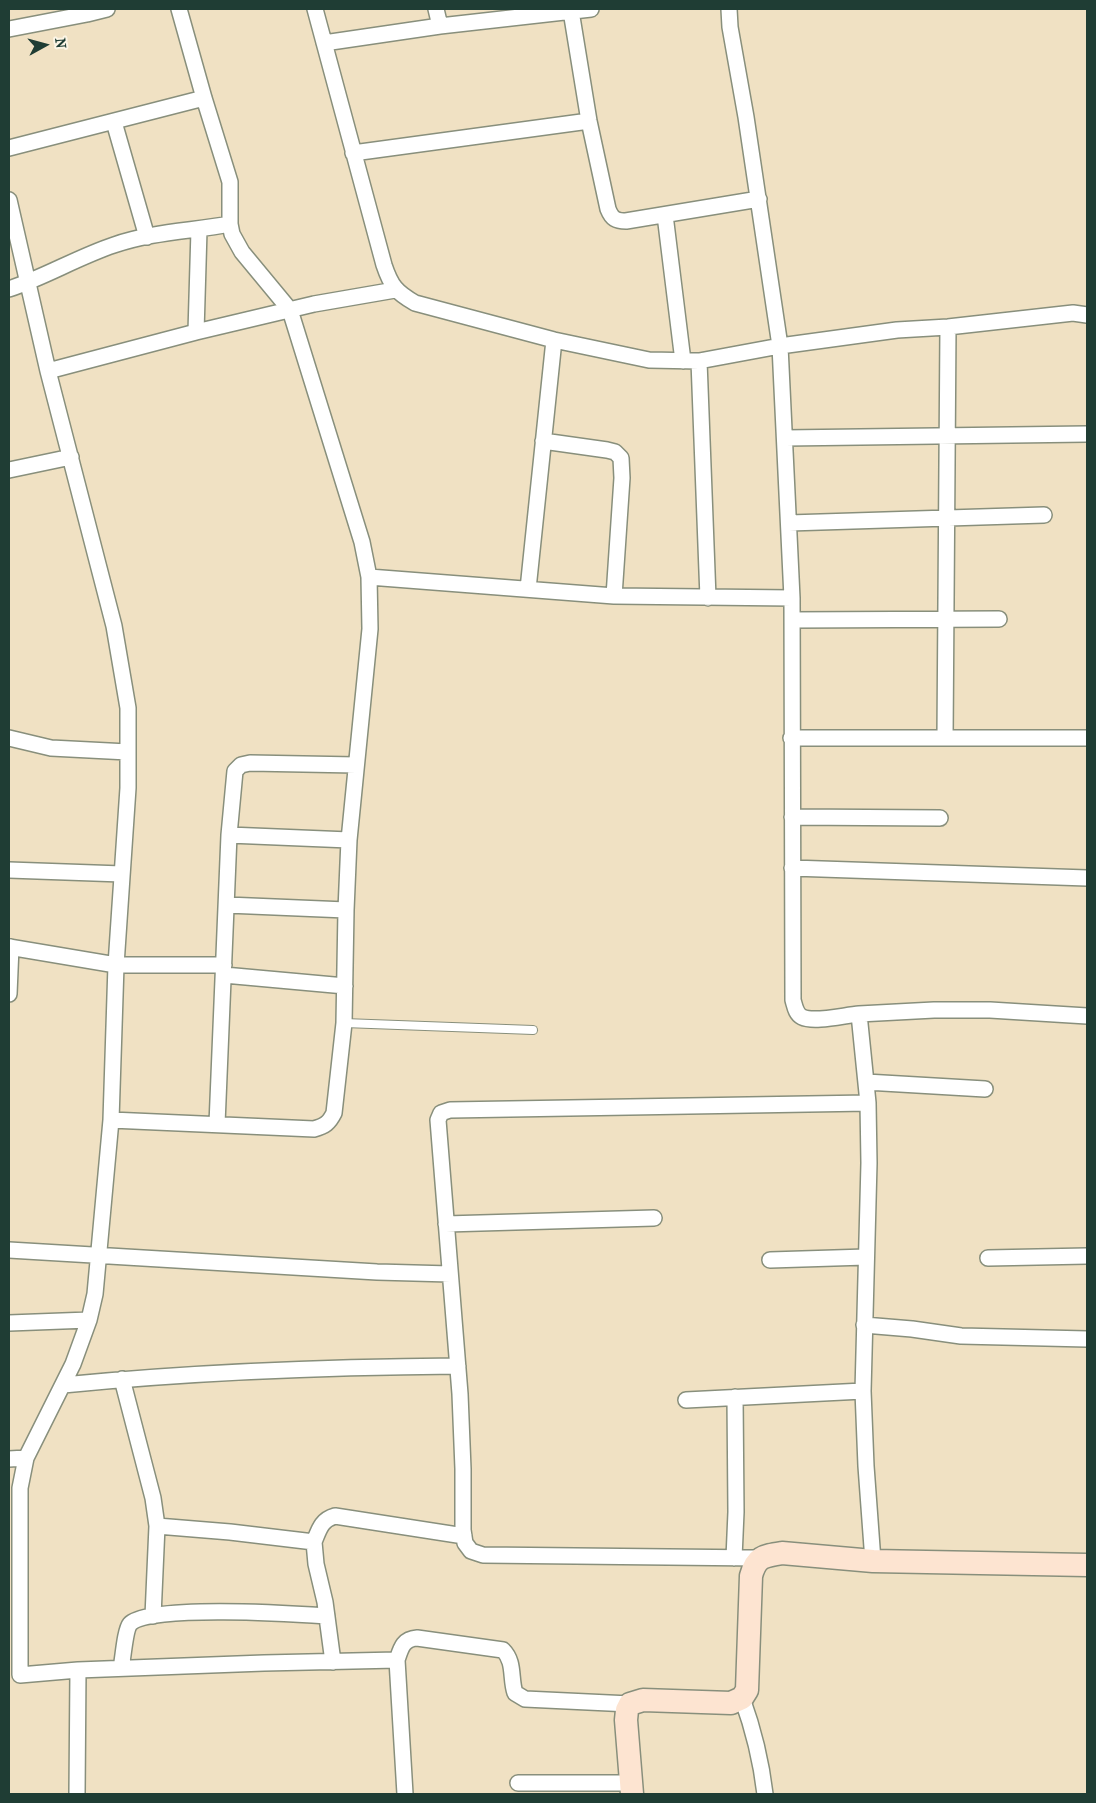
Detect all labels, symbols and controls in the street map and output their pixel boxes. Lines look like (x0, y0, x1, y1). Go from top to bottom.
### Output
north arrow (20, 20, 70, 70)
text: N (51, 37, 69, 49)

